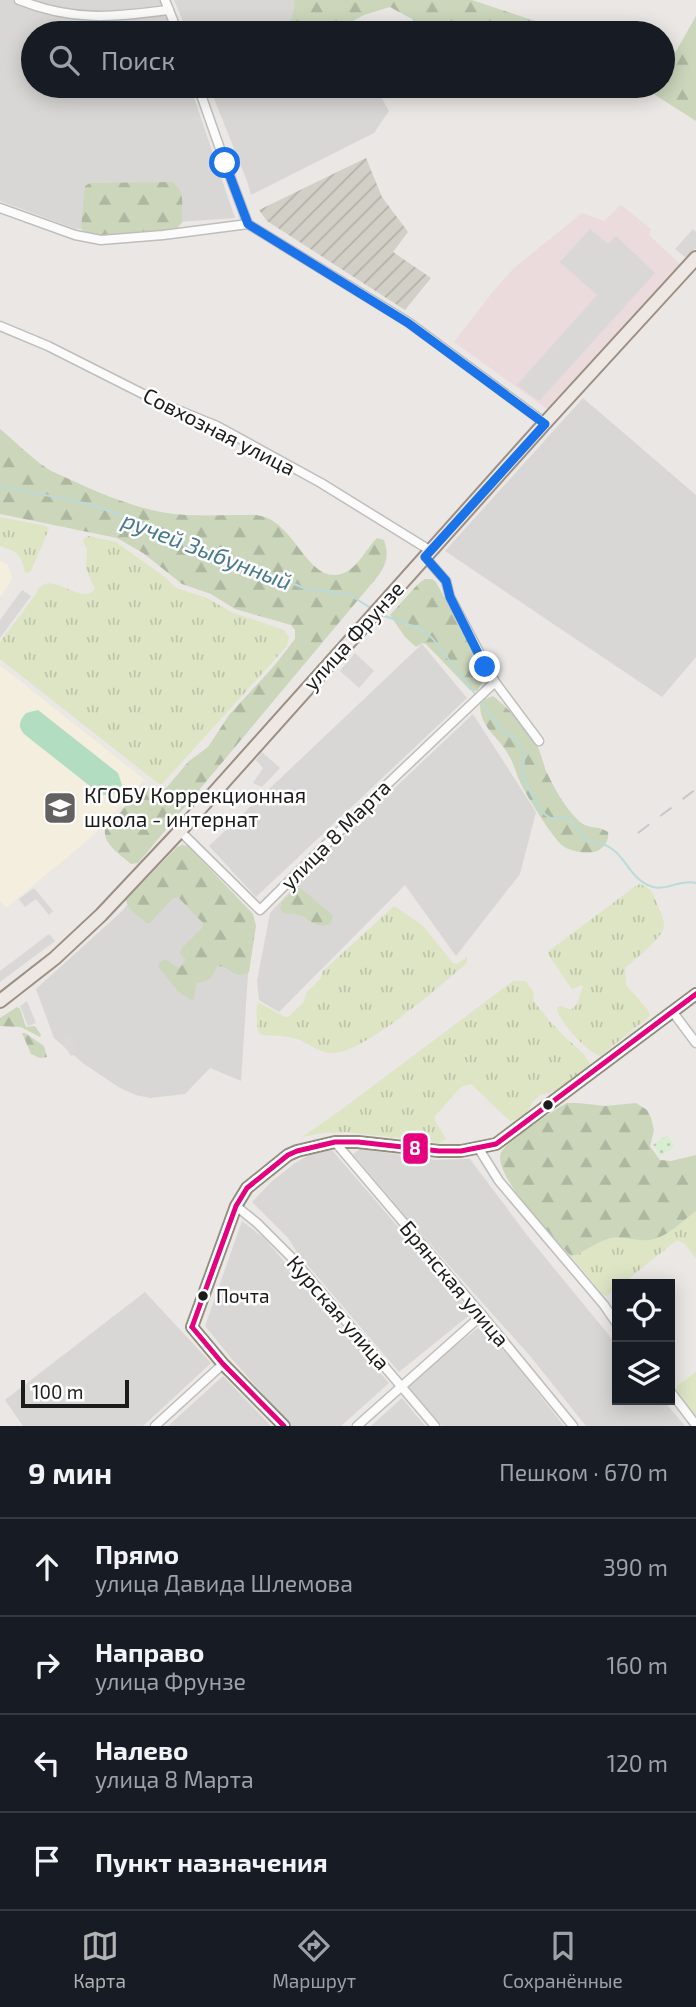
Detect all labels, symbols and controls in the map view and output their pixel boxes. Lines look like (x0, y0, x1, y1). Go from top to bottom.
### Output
search box (21, 21, 675, 98)
icon: search (45, 41, 83, 79)
text: Поиск (101, 44, 175, 75)
route start (209, 147, 240, 178)
street label: Совхозная улица (139, 382, 300, 481)
water label: ручей Зыбунный (119, 505, 296, 595)
street label: улица Фрунзе (297, 575, 409, 695)
route end (469, 651, 500, 682)
street label: улица 8 Марта (275, 774, 396, 895)
place label: КГОБУ Коррекционная школа - интернат (84, 782, 306, 831)
school or university icon: КГОБУ Коррекционная школа - интернат (41, 789, 79, 827)
unlabelled marker (541, 1098, 555, 1112)
line badge: 8 (402, 1132, 429, 1165)
text: 8 (409, 1136, 421, 1159)
street label: Брянская улица (395, 1215, 515, 1352)
street label: Курская улица (282, 1250, 396, 1375)
map controls (612, 1279, 675, 1405)
button: locate (612, 1279, 675, 1342)
place label: Почта (216, 1284, 269, 1307)
marker: Почта (196, 1289, 210, 1303)
button: layers (612, 1342, 675, 1405)
scale bar (21, 1377, 130, 1409)
text: 100 m (32, 1380, 83, 1403)
text: 9 мин (28, 1454, 112, 1490)
text: Пешком · 670 m (499, 1458, 668, 1486)
text: Прямо (95, 1538, 179, 1569)
icon: ahead (28, 1548, 66, 1586)
text: 390 m (603, 1553, 668, 1581)
text: улица Давида Шлемова (95, 1569, 353, 1597)
text: Направо (95, 1636, 204, 1667)
icon: right (28, 1646, 66, 1684)
text: 160 m (607, 1651, 668, 1679)
text: улица Фрунзе (95, 1667, 246, 1695)
text: Налево (95, 1734, 188, 1765)
icon: left (28, 1744, 66, 1782)
text: 120 m (607, 1749, 668, 1777)
text: улица 8 Марта (95, 1765, 254, 1793)
icon: arrive (28, 1842, 66, 1880)
text: Пункт назначения (95, 1846, 328, 1877)
tab: Карта (73, 1927, 126, 1992)
tab: Маршрут (272, 1927, 356, 1992)
tab: Сохранённые (502, 1927, 623, 1992)

